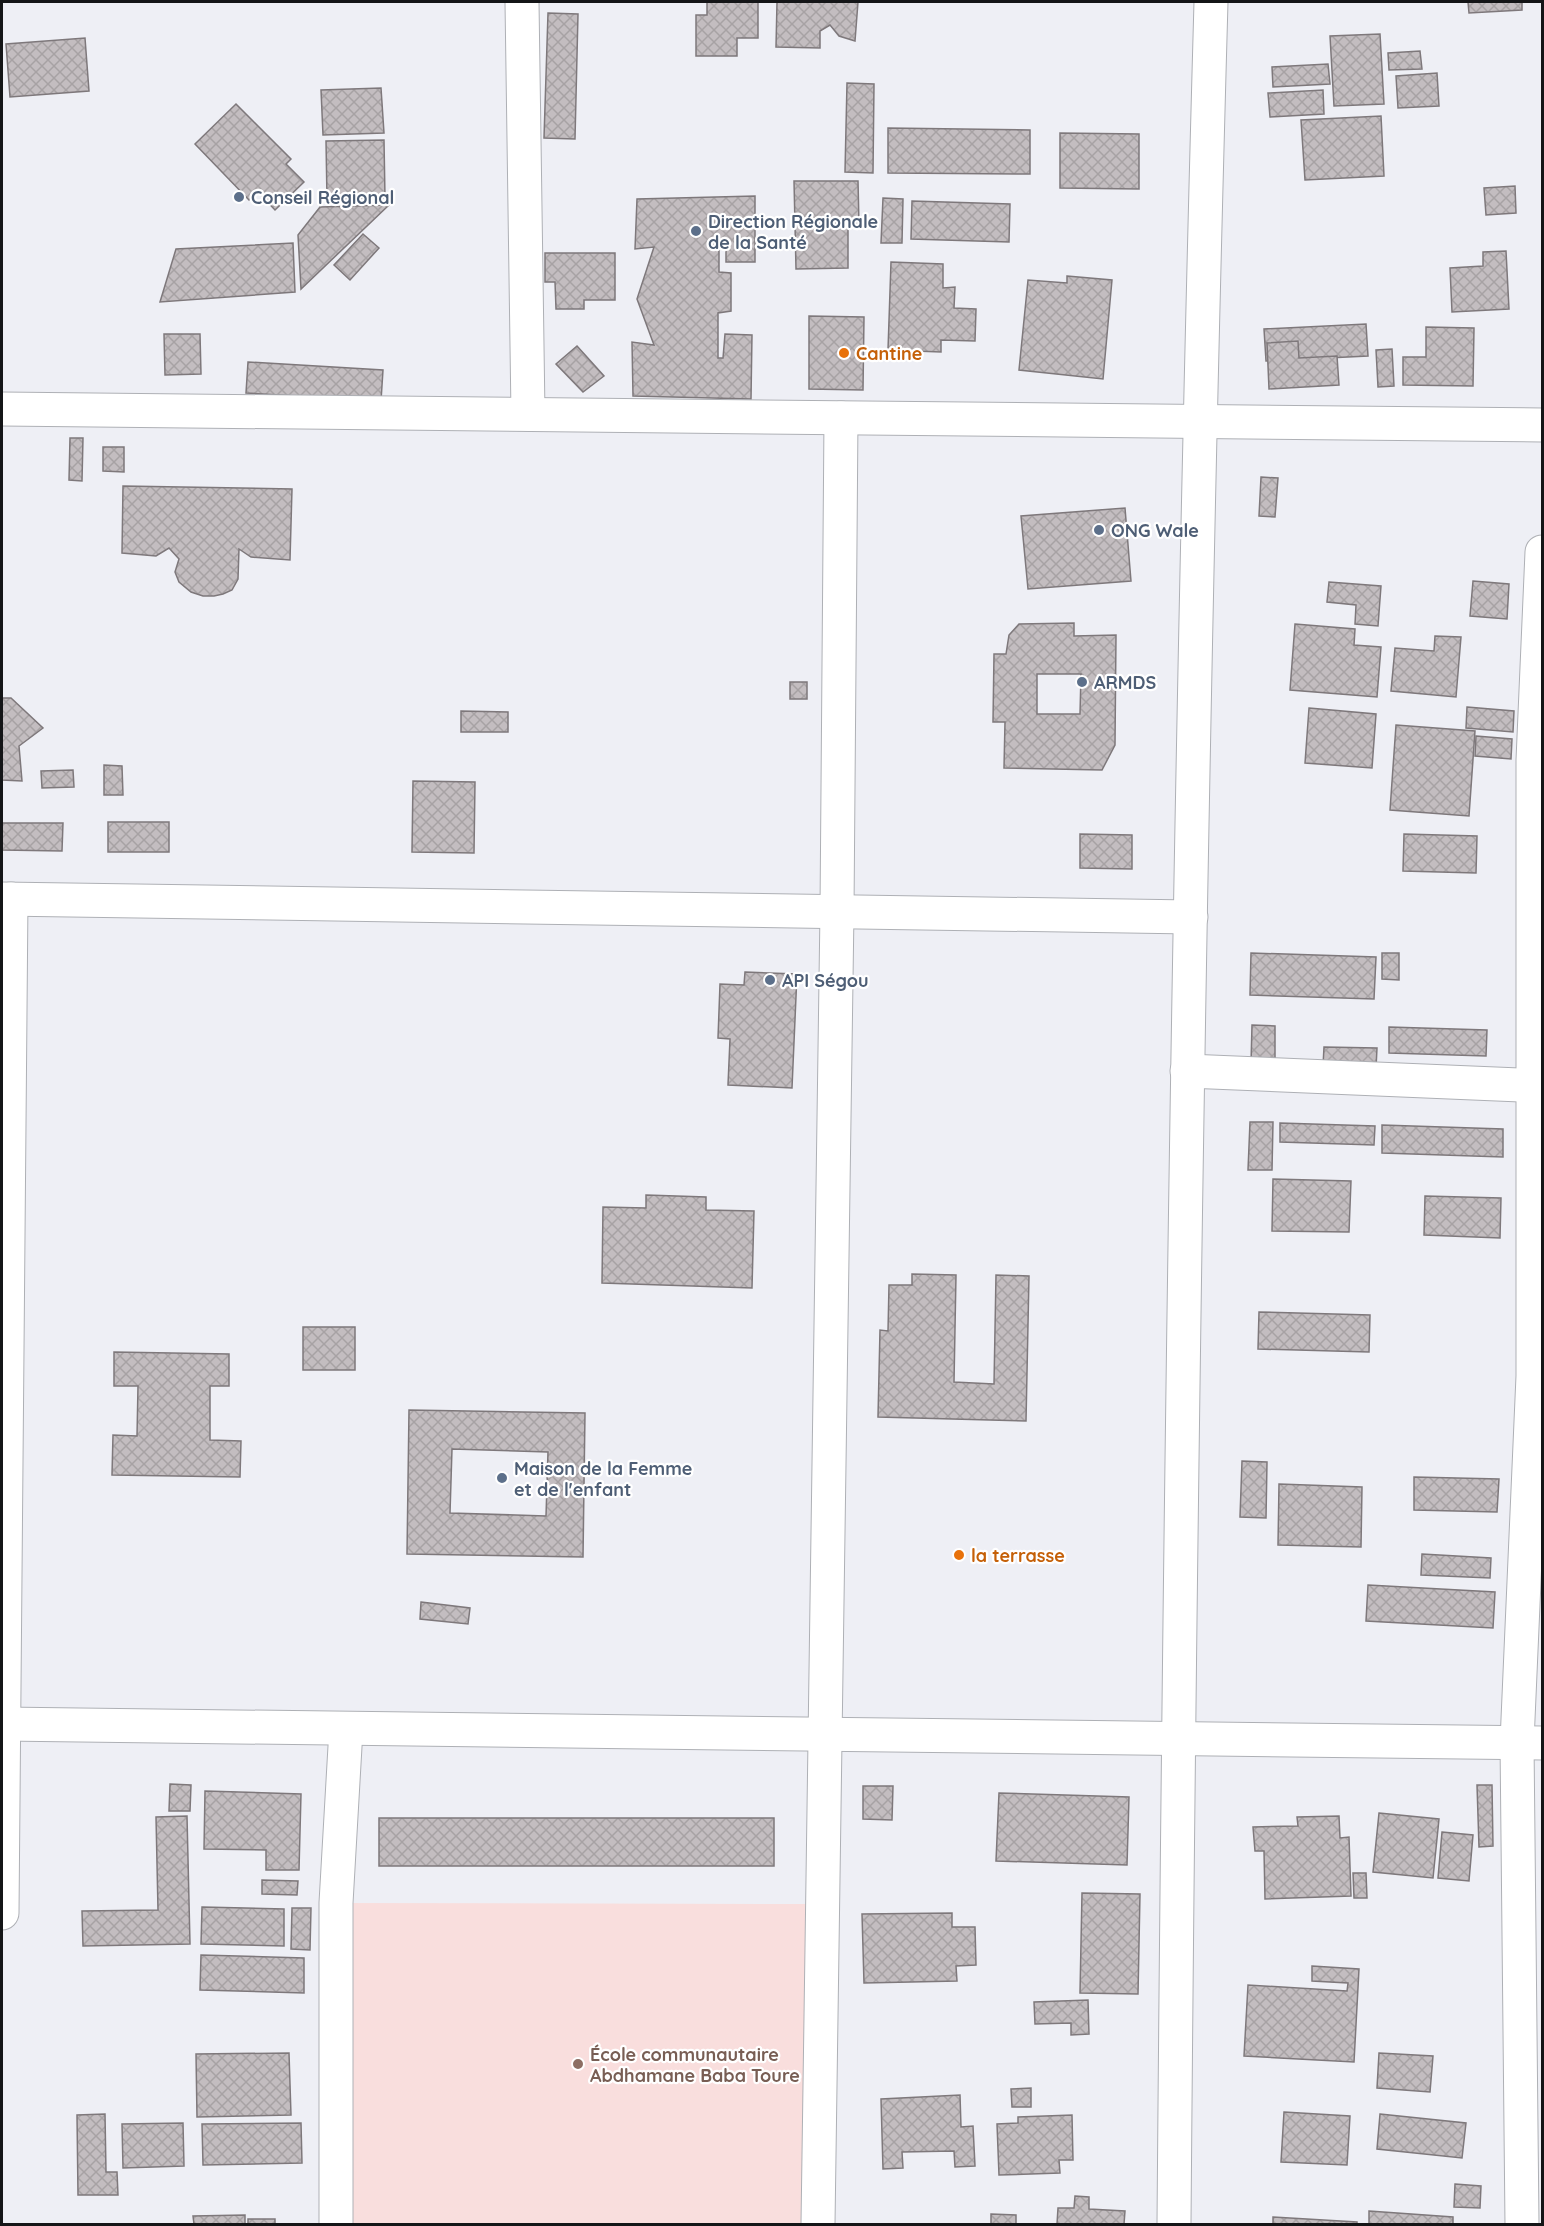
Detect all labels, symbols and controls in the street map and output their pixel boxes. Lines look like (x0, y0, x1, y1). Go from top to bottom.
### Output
place label: Conseil Régional (251, 186, 394, 209)
marker: Conseil Régional (232, 190, 246, 204)
place label: Direction Régionale de la Santé (708, 210, 878, 254)
marker: Direction Régionale de la Santé (689, 224, 703, 238)
place label: Cantine (856, 342, 922, 365)
marker: Cantine (837, 346, 851, 360)
place label: ONG Wale (1111, 519, 1199, 542)
marker: ONG Wale (1092, 523, 1106, 537)
place label: ARMDS (1094, 671, 1156, 694)
marker: ARMDS (1075, 675, 1089, 689)
place label: API Ségou (782, 969, 869, 992)
marker: API Ségou (763, 973, 777, 987)
place label: Maison de la Femme et de l'enfant (514, 1457, 692, 1501)
marker: Maison de la Femme et de l'enfant (495, 1471, 509, 1485)
place label: la terrasse (971, 1544, 1065, 1567)
marker: la terrasse (952, 1548, 966, 1562)
place label: École communautaire Abdhamane Baba Toure (590, 2043, 800, 2087)
marker: École communautaire Abdhamane Baba Toure (571, 2057, 585, 2071)

